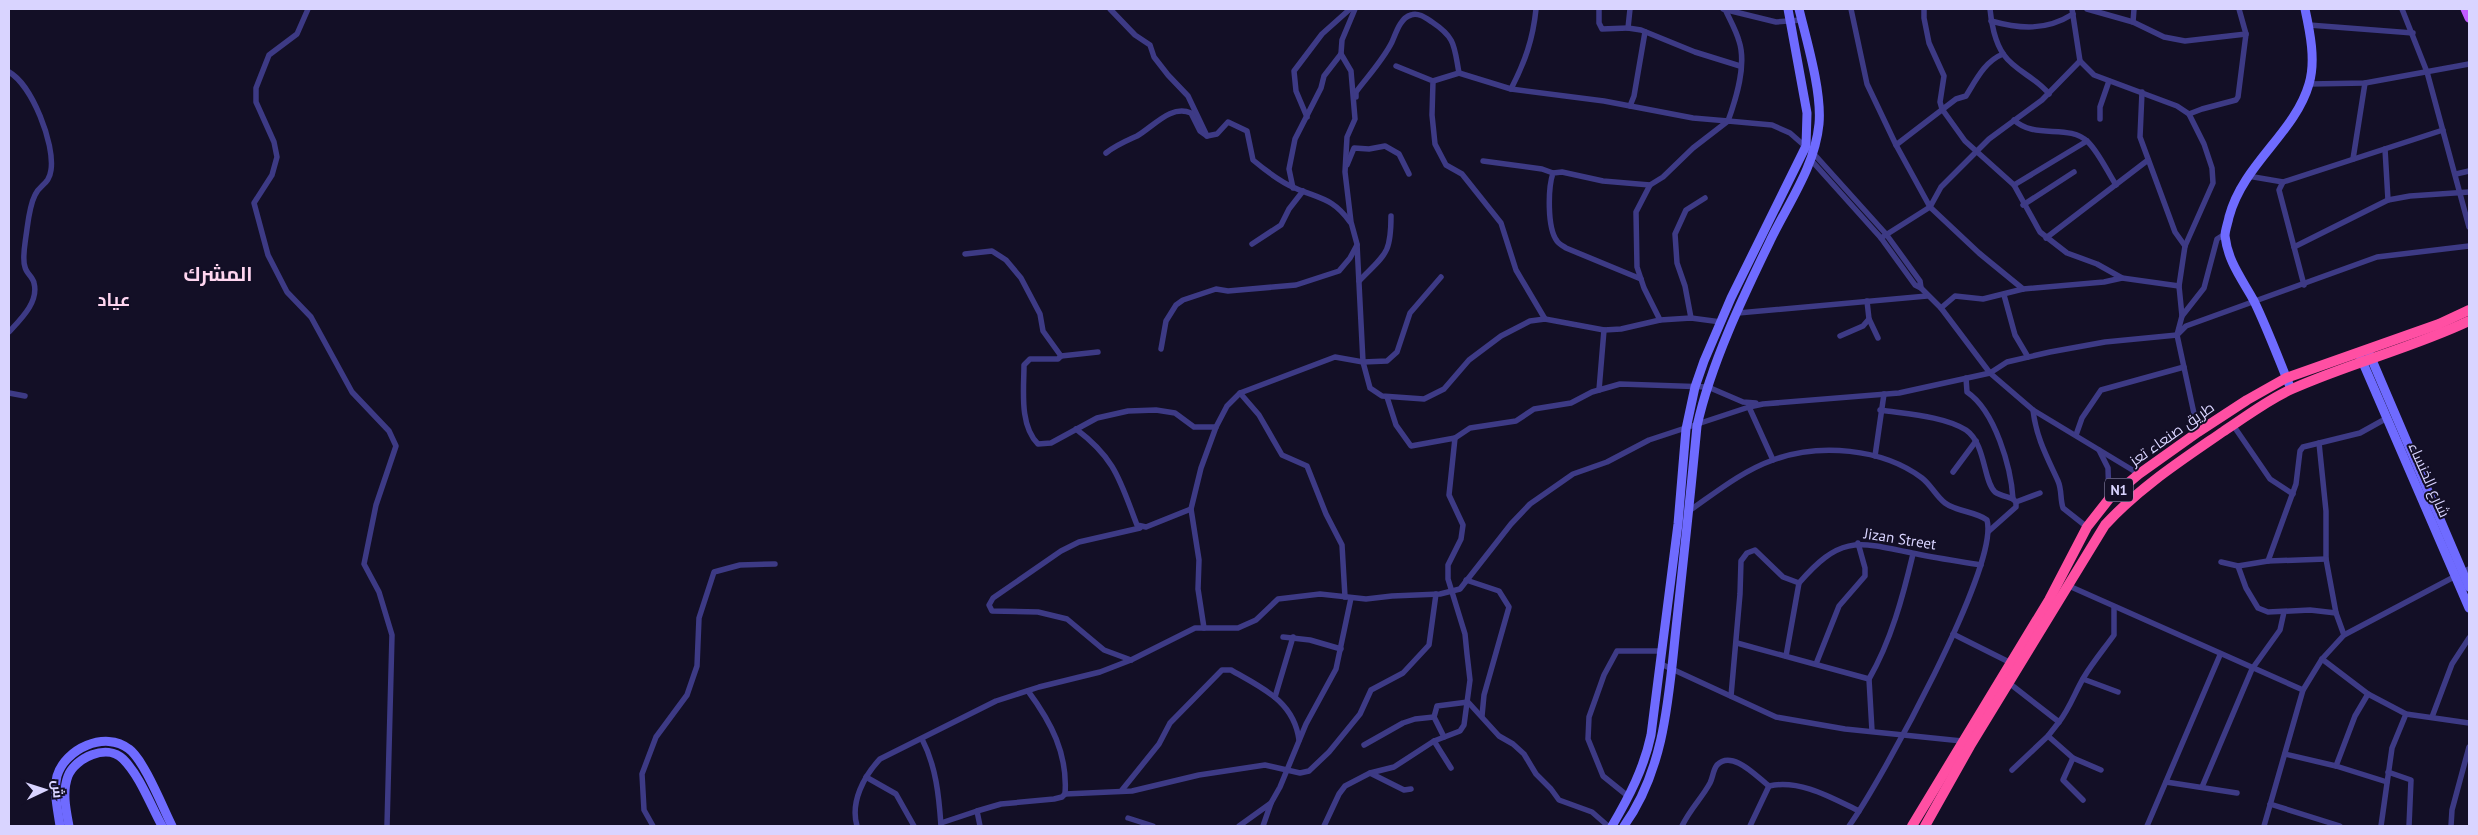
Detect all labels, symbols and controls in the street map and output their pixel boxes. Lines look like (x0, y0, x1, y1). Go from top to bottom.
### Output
district label: المشرك (184, 261, 252, 287)
district label: عياد (98, 288, 130, 311)
street label: طريق صنعاء تعز (2125, 397, 2218, 471)
street label: شارع الخنساء (2403, 439, 2454, 521)
road number: N1 (2105, 478, 2133, 502)
street label: Jizan Street (1862, 523, 1938, 554)
north arrow (20, 765, 70, 815)
text: ش (48, 780, 68, 799)

